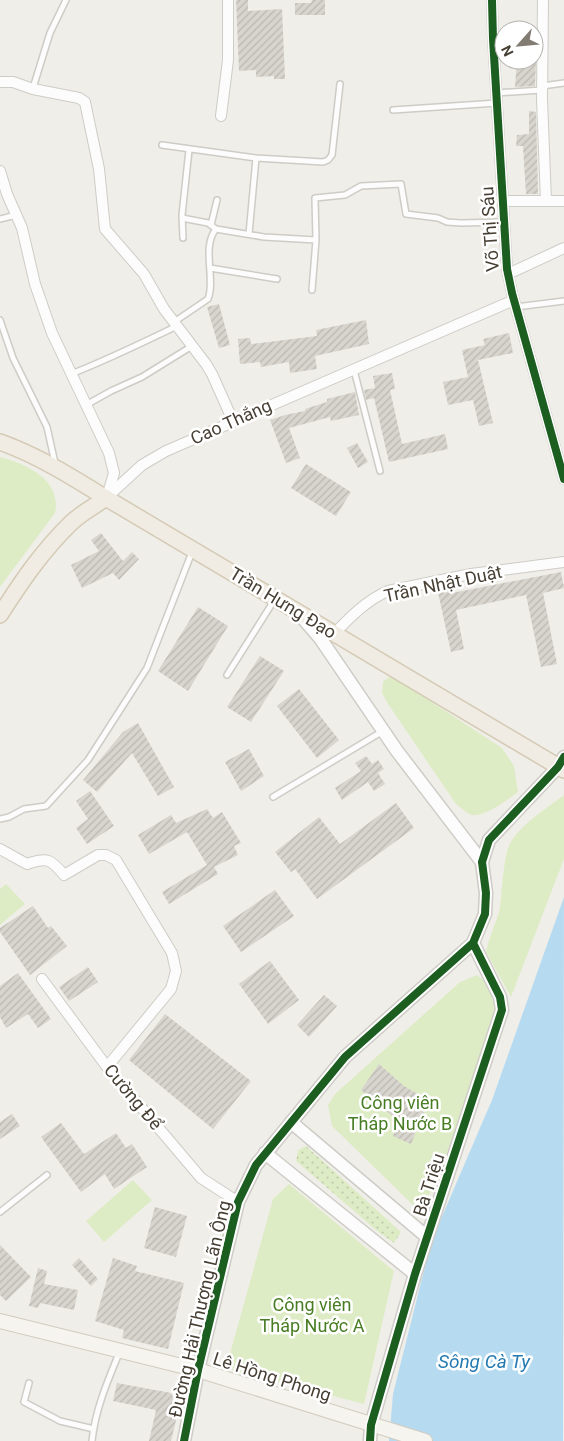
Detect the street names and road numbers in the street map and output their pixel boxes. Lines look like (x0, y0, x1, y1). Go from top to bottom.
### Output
street label: Võ Thị Sáu (476, 186, 503, 272)
street label: Cao Thắng (187, 394, 275, 449)
street label: Trần Nhật Duật (382, 561, 504, 606)
street label: Trần Hưng Đạo (226, 562, 340, 643)
street label: Cường Để (100, 1060, 167, 1134)
street label: Bà Triệu (408, 1151, 449, 1219)
street label: Đường Hải Thượng Lãn Ông (164, 1198, 235, 1419)
street label: Lê Hồng Phong (210, 1348, 334, 1406)

